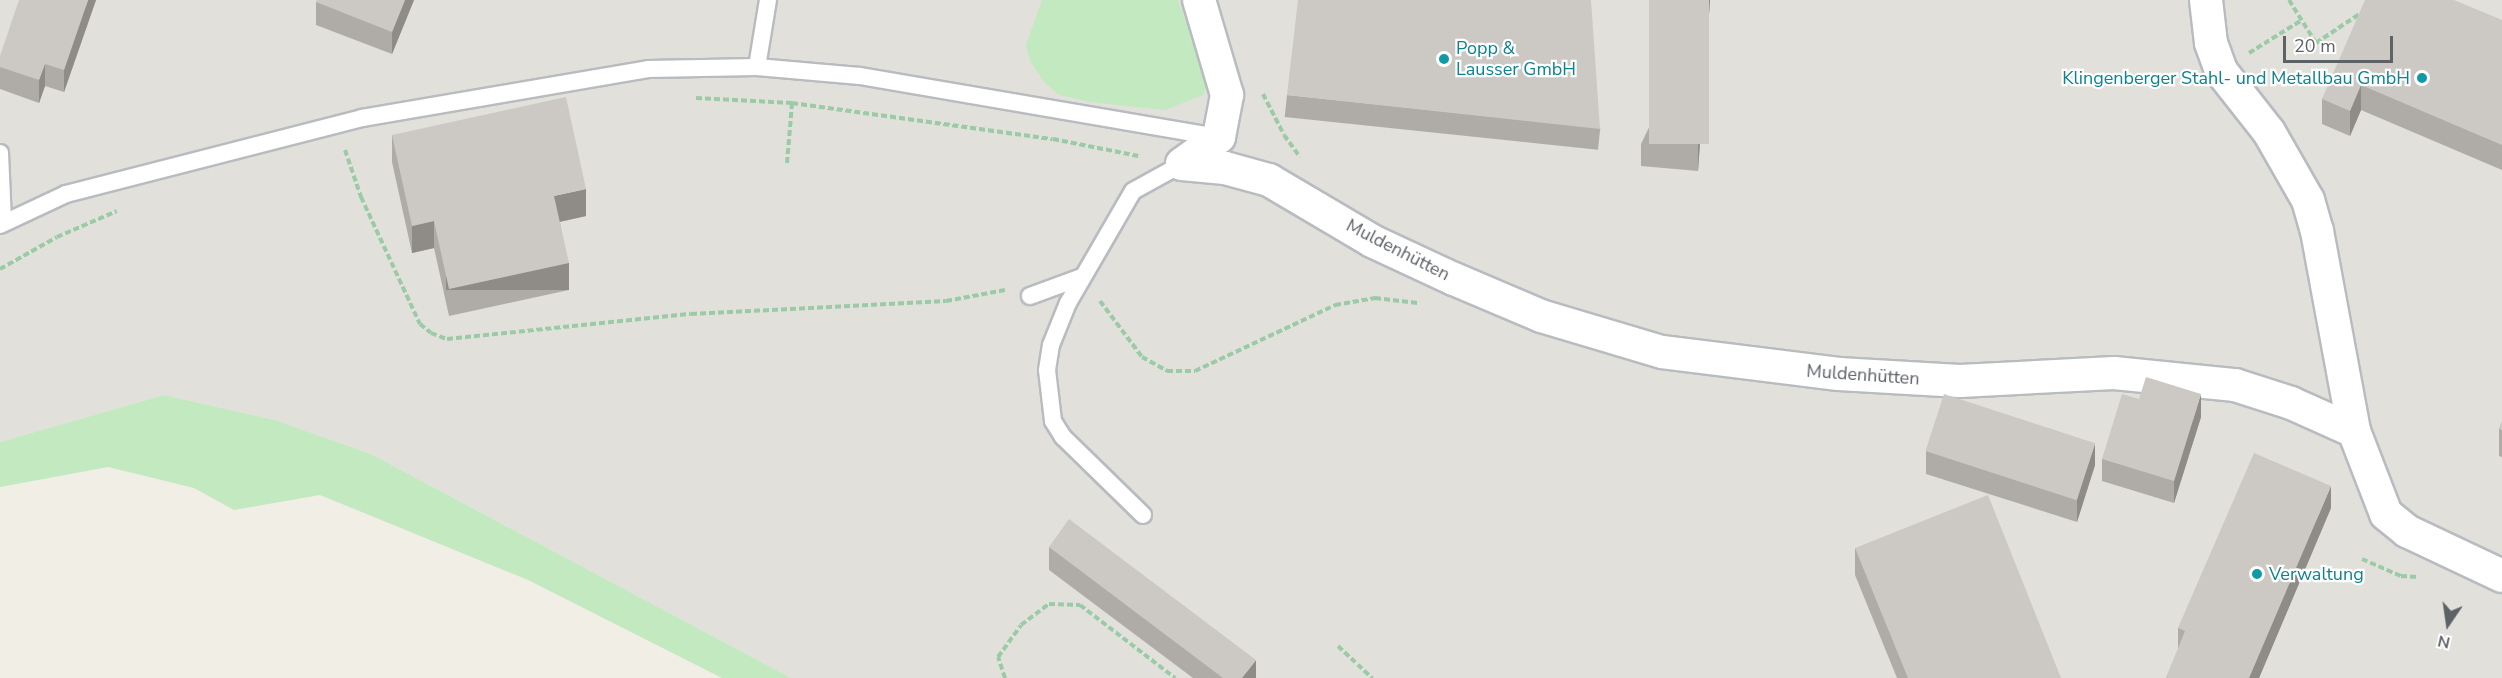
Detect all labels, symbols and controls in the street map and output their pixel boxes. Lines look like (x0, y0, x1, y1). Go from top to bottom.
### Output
scale bar (2286, 24, 2396, 62)
text: 20 m (2294, 34, 2336, 58)
place label: Popp & Lausser GmbH (1456, 38, 1576, 80)
marker: Popp & Lausser GmbH (1437, 52, 1451, 66)
place label: Klingenberger Stahl- und Metallbau GmbH (2062, 67, 2410, 89)
marker: Klingenberger Stahl- und Metallbau GmbH (2415, 71, 2429, 85)
street label: Muldenhütten (1343, 215, 1453, 285)
street label: Muldenhütten (1806, 360, 1920, 390)
place label: Verwaltung (2269, 563, 2364, 585)
marker: Verwaltung (2250, 567, 2264, 581)
north arrow (2418, 594, 2478, 654)
text: N (2436, 629, 2452, 654)

